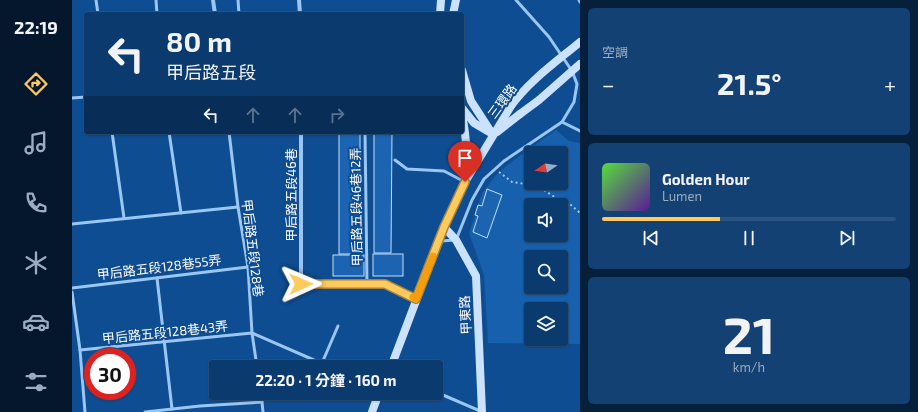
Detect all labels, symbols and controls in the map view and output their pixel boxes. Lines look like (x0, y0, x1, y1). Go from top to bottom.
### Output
text: 22:19 (14, 16, 58, 38)
text: 80 m (166, 24, 232, 58)
icon: left (100, 28, 152, 80)
text: 空調 (602, 44, 628, 60)
text: 甲后路五段 (166, 61, 256, 83)
text: 21.5° (717, 65, 782, 101)
icon: directions (22, 70, 50, 98)
text: − (602, 71, 615, 97)
text: + (884, 71, 896, 97)
street label: 三環路 (484, 81, 520, 121)
icon: left (200, 104, 222, 126)
icon: ahead (242, 104, 264, 126)
icon: ahead (284, 104, 306, 126)
icon: right (326, 104, 348, 126)
icon: music (22, 129, 50, 157)
pin (448, 141, 482, 182)
north arrow (524, 146, 568, 190)
map controls (524, 146, 568, 346)
street label: 甲后路五段46巷12弄 (347, 147, 365, 267)
icon: arrive (454, 147, 476, 169)
street label: 甲后路五段46巷 (283, 148, 299, 242)
text: Golden Hour (662, 170, 750, 188)
text: Lumen (662, 188, 702, 204)
icon: phone (22, 189, 50, 217)
street label: 甲后路五段128巷 (239, 198, 267, 298)
button: sound (524, 198, 568, 242)
icon: previous (640, 227, 662, 249)
icon: pause (738, 227, 760, 249)
icon: next (836, 227, 858, 249)
icon: climate (22, 249, 50, 277)
button: search (524, 250, 568, 294)
street label: 甲后路五段128巷55弄 (96, 251, 222, 283)
position arrow (280, 263, 322, 305)
street label: 甲東路 (456, 295, 474, 335)
button: layers (524, 302, 568, 346)
text: 21 (723, 302, 775, 364)
icon: car (22, 308, 50, 336)
street label: 甲后路五段128巷43弄 (101, 317, 229, 347)
speed limit sign: 30 (84, 348, 136, 400)
text: km/h (733, 359, 765, 375)
icon: filters (22, 368, 50, 396)
text: 22:20 · 1 分鐘 · 160 m (256, 371, 396, 389)

